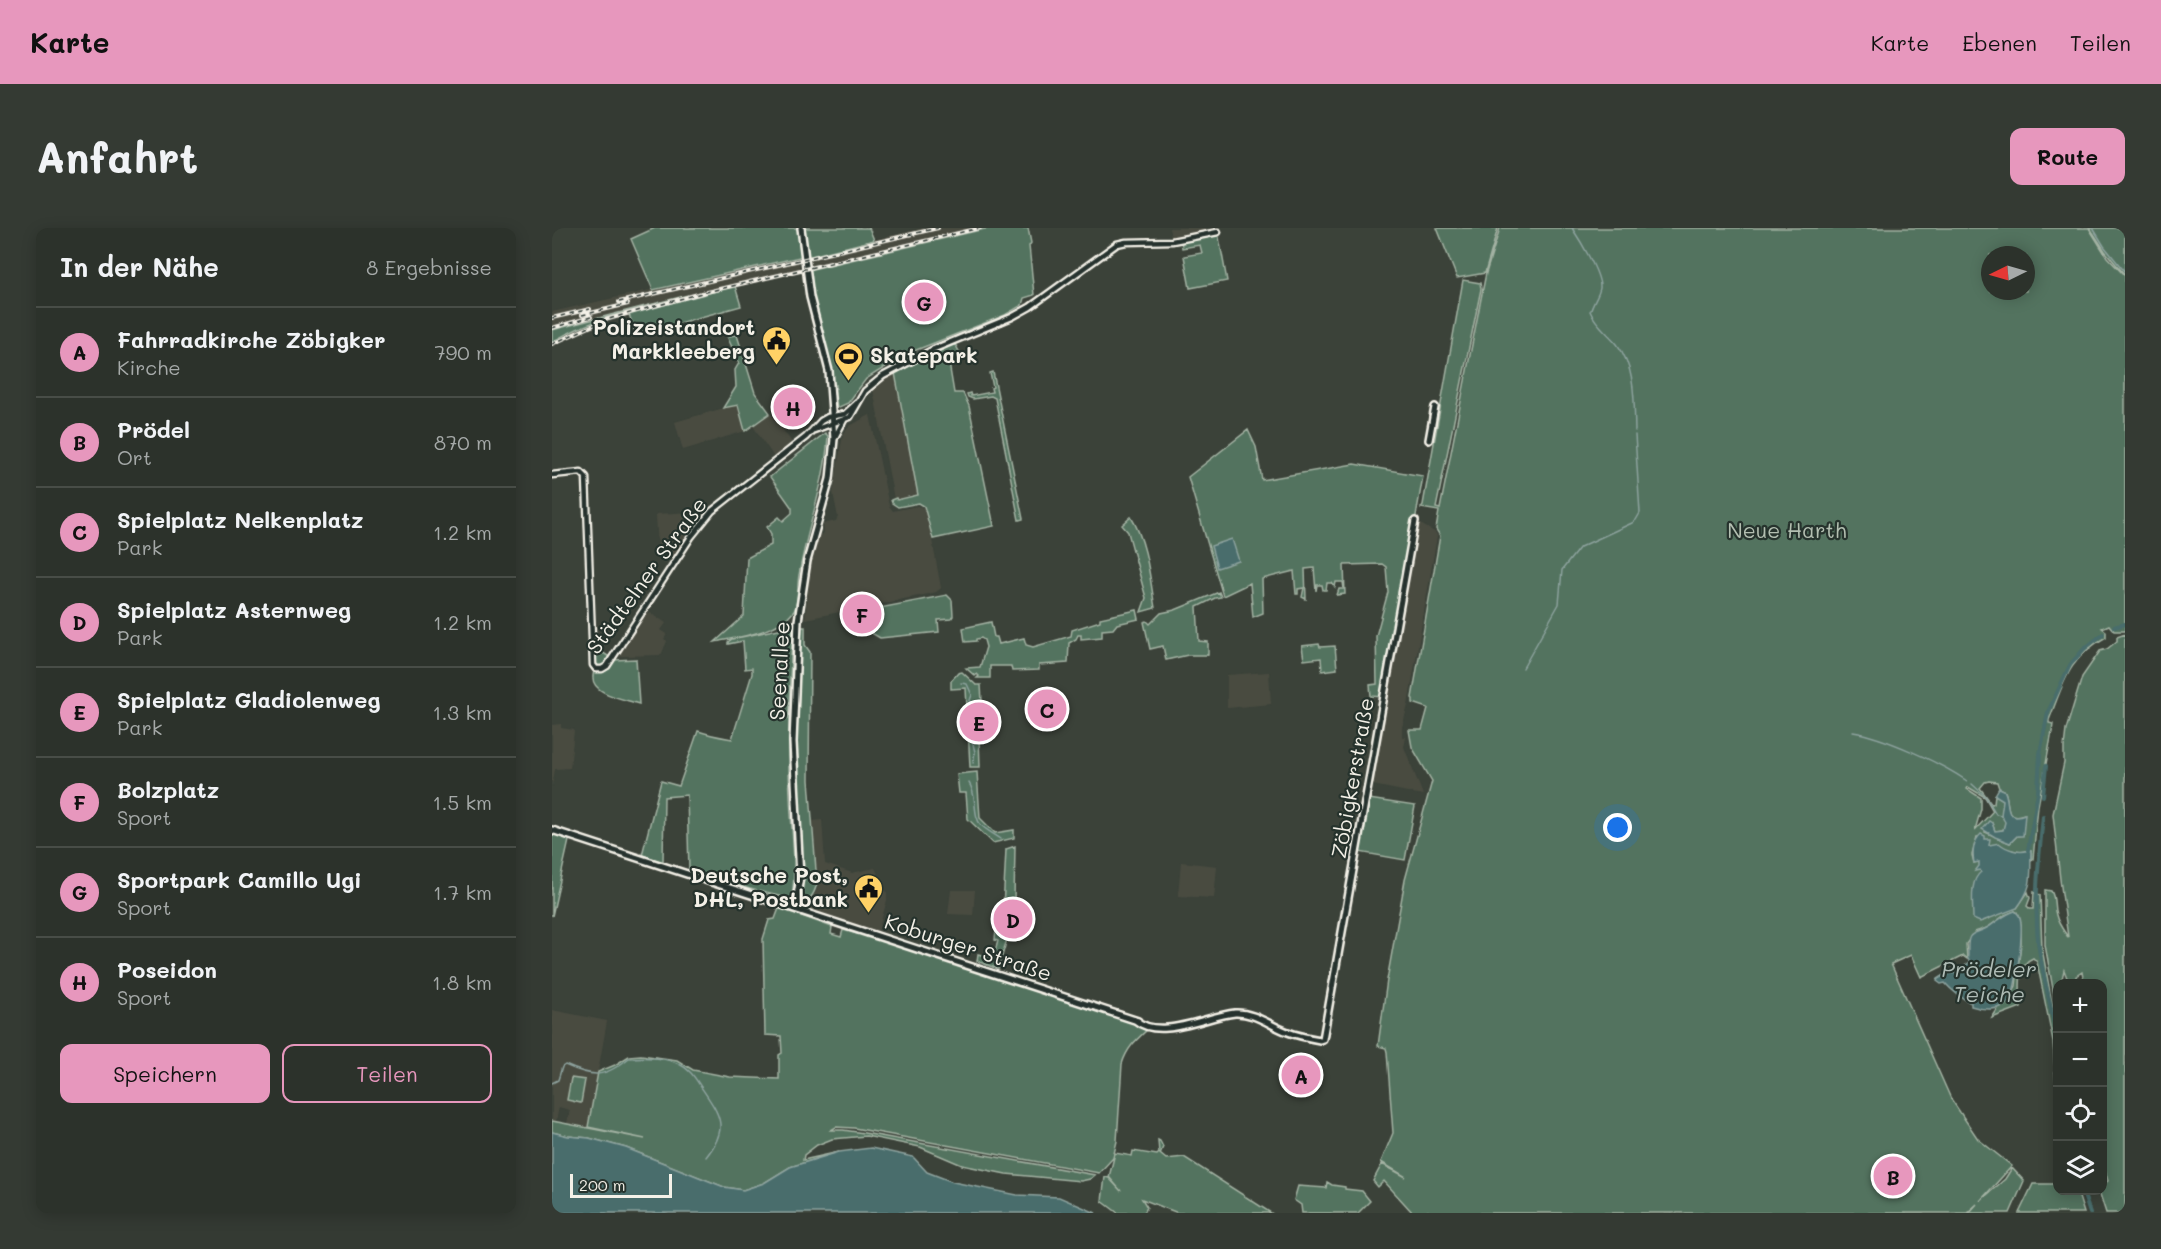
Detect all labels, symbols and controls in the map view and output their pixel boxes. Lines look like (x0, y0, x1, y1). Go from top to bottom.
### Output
text: Karte (30, 24, 109, 60)
text: Karte (1871, 29, 1929, 56)
text: Ebenen (1962, 29, 2037, 56)
text: Teilen (2070, 29, 2131, 56)
button: Route (2010, 128, 2125, 185)
text: Anfahrt (36, 129, 198, 184)
north arrow (1981, 246, 2035, 300)
text: In der Nähe (60, 250, 219, 284)
text: 8 Ergebnisse (366, 254, 492, 280)
pin: G (904, 280, 944, 325)
place label: Polizeistandort Markkleeberg (593, 313, 755, 364)
public building icon: Polizeistandort Markkleeberg (760, 324, 792, 366)
text: Fahrradkirche Zöbigker (117, 325, 385, 354)
text: A (73, 339, 86, 365)
text: 790 m (434, 339, 492, 365)
sports icon: Skatepark (833, 340, 865, 382)
place label: Skatepark (870, 341, 978, 368)
text: Kirche (117, 354, 181, 380)
pin: H (774, 384, 812, 429)
text: Prödel (117, 415, 190, 444)
text: B (73, 429, 86, 455)
text: 870 m (434, 429, 492, 455)
text: Ort (117, 444, 152, 470)
street label: Städtelner Straße (580, 491, 712, 659)
text: Spielplatz Nelkenplatz (117, 505, 363, 534)
park label: Neue Harth (1727, 516, 1847, 543)
text: C (72, 519, 87, 545)
text: 1.2 km (433, 519, 492, 545)
text: Park (117, 534, 162, 560)
pin: F (842, 592, 882, 636)
text: Spielplatz Asternweg (117, 595, 351, 624)
text: D (72, 609, 87, 635)
text: 1.2 km (433, 609, 492, 635)
street label: Seenallee (762, 621, 795, 721)
text: Park (117, 624, 162, 650)
text: Spielplatz Gladiolenweg (117, 685, 381, 714)
pin: C (1028, 686, 1066, 732)
street label: Zöbigkerstraße (1324, 695, 1379, 860)
text: E (73, 699, 86, 725)
text: 1.3 km (432, 699, 492, 725)
pin: E (960, 700, 998, 744)
text: Park (117, 714, 162, 740)
text: Bolzplatz (117, 775, 219, 804)
text: F (73, 789, 86, 815)
text: 1.5 km (433, 789, 492, 815)
text: Sport (117, 804, 171, 830)
your location (1603, 813, 1632, 842)
place label: Deutsche Post, DHL, Postbank (690, 861, 848, 912)
text: Sportpark Camillo Ugi (117, 865, 362, 894)
public building icon: Deutsche Post, DHL, Postbank (853, 872, 885, 914)
text: G (72, 879, 87, 905)
text: 1.7 km (433, 879, 492, 905)
text: Sport (117, 894, 171, 920)
pin: D (994, 896, 1032, 942)
street label: Koburger Straße (882, 907, 1055, 986)
water label: Prödeler Teiche (1941, 954, 2037, 1008)
text: Poseidon (117, 955, 217, 984)
text: H (71, 969, 88, 995)
text: 1.8 km (432, 969, 492, 995)
map controls (2053, 979, 2107, 1195)
button: + (2053, 979, 2107, 1033)
text: Sport (117, 984, 171, 1010)
button: − (2053, 1033, 2107, 1087)
button: Speichern (60, 1044, 270, 1103)
button: Teilen (282, 1044, 492, 1103)
pin: A (1282, 1052, 1320, 1098)
button: locate (2053, 1087, 2107, 1141)
button: layers (2053, 1141, 2107, 1195)
pin: B (1874, 1154, 1912, 1198)
scale bar (570, 1171, 672, 1198)
text: 200 m (579, 1174, 626, 1195)

